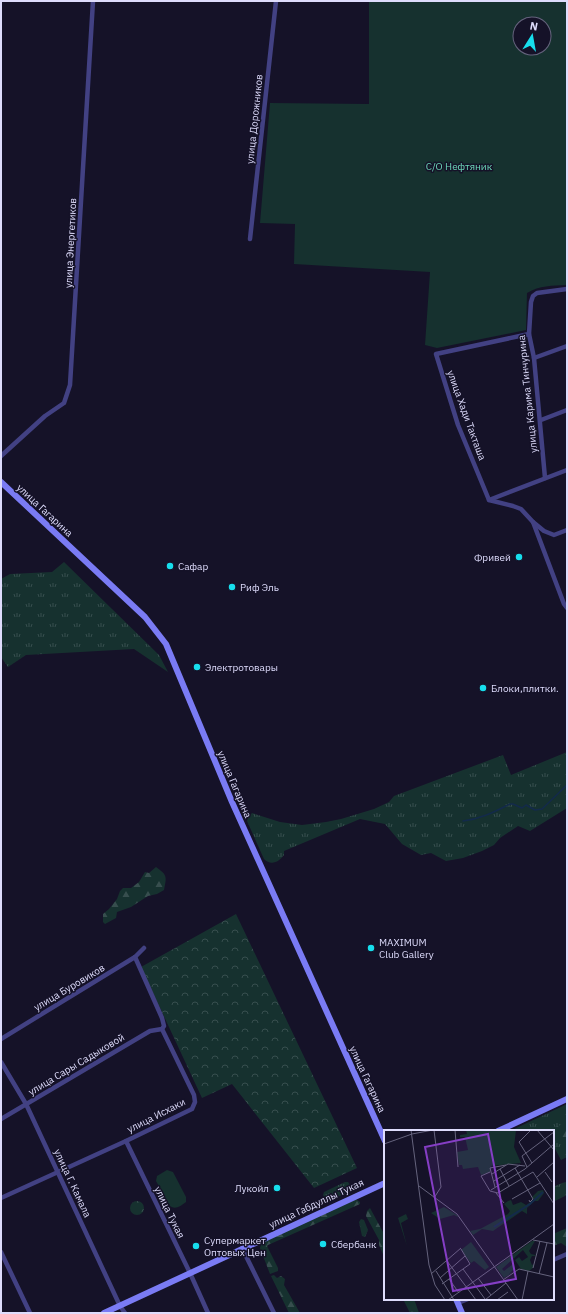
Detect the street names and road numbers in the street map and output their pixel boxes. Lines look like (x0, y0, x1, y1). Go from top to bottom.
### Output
street label: улица Дорожников (243, 74, 266, 165)
street label: улица Энергетиков (62, 198, 79, 288)
street label: улица Карима Тинчурина (515, 334, 540, 454)
street label: улица Хади Такташа (444, 368, 489, 463)
street label: улица Гагарина (14, 481, 76, 540)
street label: улица Гагарина (214, 749, 255, 820)
street label: улица Буровиков (31, 961, 107, 1014)
street label: улица Сары Садыковой (26, 1030, 127, 1098)
street label: улица Гагарина (346, 1044, 389, 1115)
street label: улица Исхаки (125, 1095, 188, 1136)
street label: улица Г. Камала (51, 1147, 94, 1220)
street label: улица Габдуллы Тукая (267, 1176, 366, 1231)
street label: улица Тукая (151, 1184, 188, 1240)

